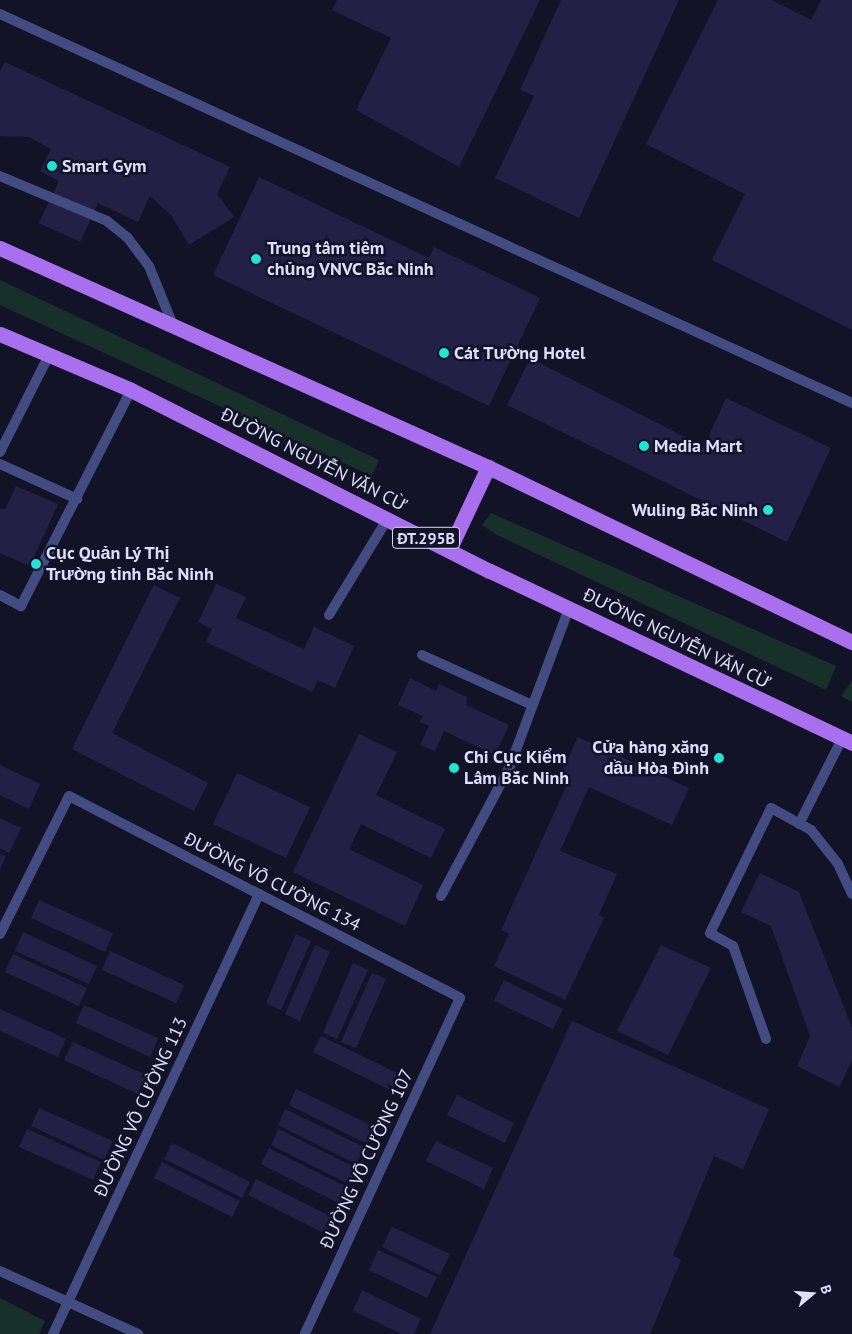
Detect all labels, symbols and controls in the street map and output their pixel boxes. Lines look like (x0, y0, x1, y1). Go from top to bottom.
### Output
place label: Smart Gym (62, 155, 147, 177)
marker: Smart Gym (46, 160, 58, 172)
place label: Trung tâm tiêm chủng VNVC Bắc Ninh (267, 238, 435, 280)
marker: Trung tâm tiêm chủng VNVC Bắc Ninh (249, 252, 263, 266)
place label: Cát Tường Hotel (454, 342, 586, 364)
marker: Cát Tường Hotel (438, 347, 450, 359)
street label: ĐƯỜNG NGUYỄN VĂN CỪ (217, 403, 411, 517)
place label: Media Mart (654, 435, 742, 457)
marker: Media Mart (638, 440, 650, 452)
place label: Wuling Bắc Ninh (631, 499, 758, 521)
marker: Wuling Bắc Ninh (762, 504, 774, 516)
road number: ĐT.295B (391, 524, 461, 552)
place label: Cục Quản Lý Thị Trường tỉnh Bắc Ninh (46, 543, 214, 586)
marker: Cục Quản Lý Thị Trường tỉnh Bắc Ninh (30, 558, 42, 570)
street label: ĐƯỜNG NGUYỄN VĂN CỪ (579, 584, 775, 694)
place label: Cửa hàng xăng dầu Hòa Đình (592, 737, 709, 780)
place label: Chi Cục Kiểm Lâm Bắc Ninh (464, 747, 570, 790)
marker: Cửa hàng xăng dầu Hòa Đình (713, 752, 725, 764)
marker: Chi Cục Kiểm Lâm Bắc Ninh (448, 762, 460, 774)
street label: ĐƯỜNG VÕ CƯỜNG 134 (180, 828, 364, 936)
street label: ĐƯỜNG VÕ CƯỜNG 113 (90, 1014, 192, 1200)
street label: ĐƯỜNG VÕ CƯỜNG 107 (316, 1066, 418, 1252)
north arrow (787, 1269, 837, 1319)
text: B (816, 1283, 836, 1296)

